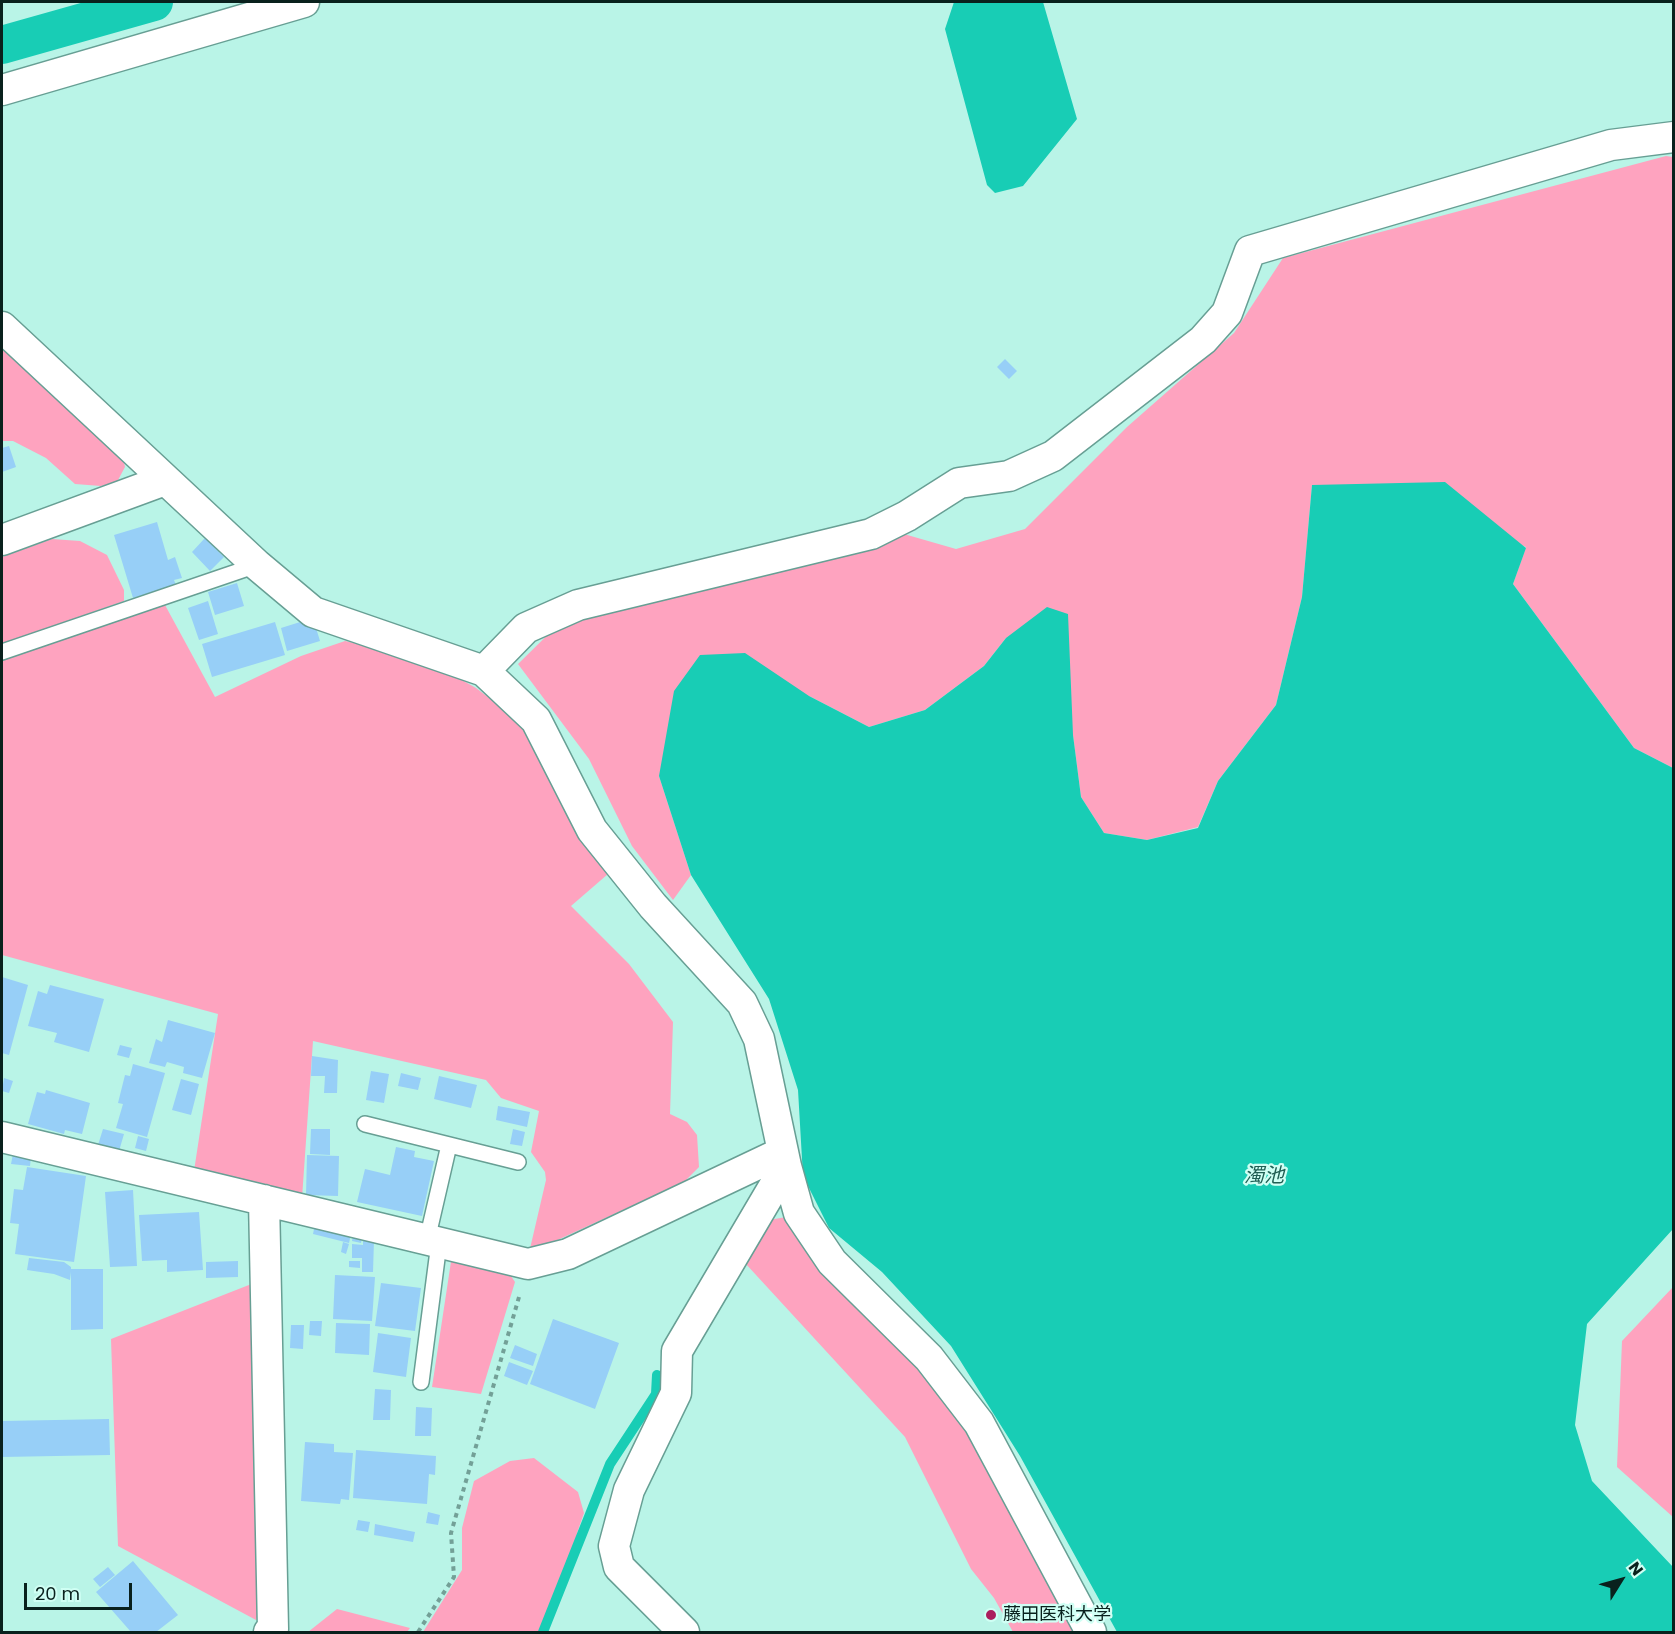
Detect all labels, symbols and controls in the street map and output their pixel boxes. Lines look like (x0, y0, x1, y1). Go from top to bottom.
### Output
water label: 濁池 (1244, 1165, 1284, 1189)
north arrow (1591, 1550, 1651, 1610)
text: N (1623, 1557, 1649, 1581)
scale bar (27, 1571, 135, 1609)
text: 20 m (35, 1581, 80, 1606)
place label: 藤田医科大学 (1003, 1604, 1111, 1626)
marker: 藤田医科大学 (984, 1608, 998, 1622)

